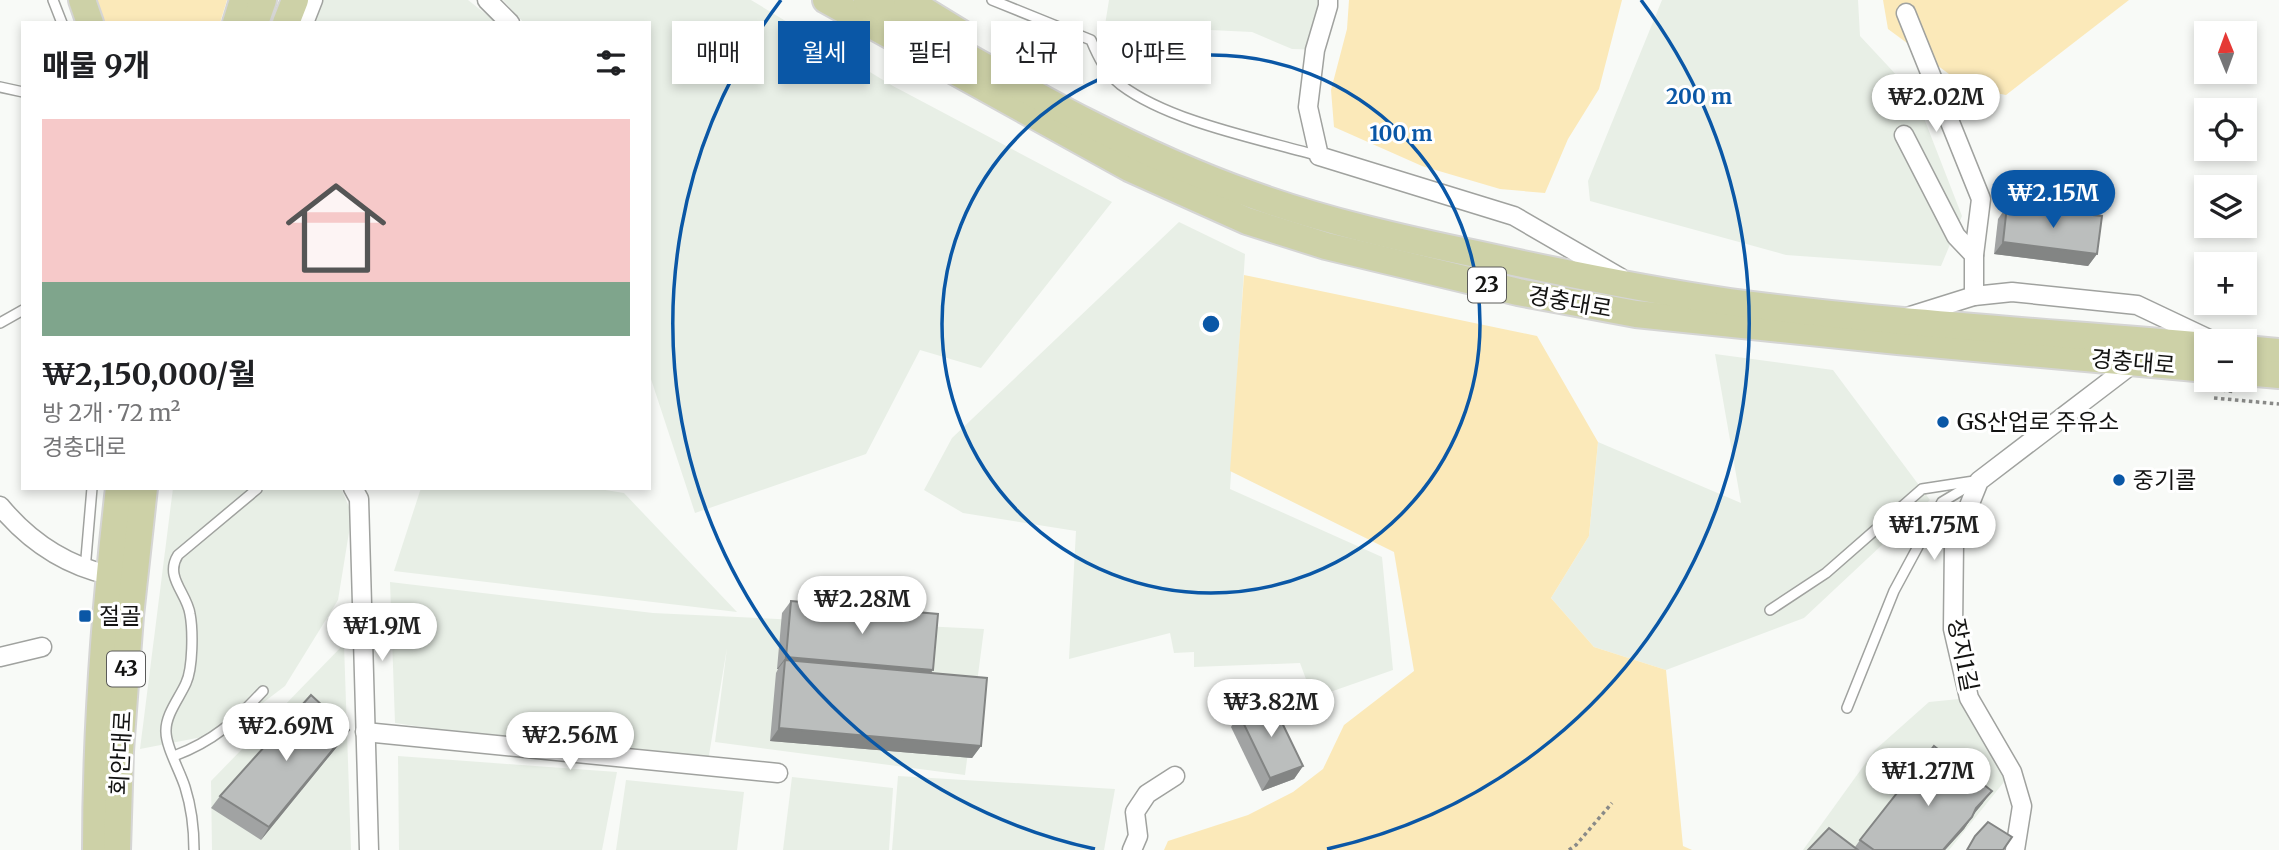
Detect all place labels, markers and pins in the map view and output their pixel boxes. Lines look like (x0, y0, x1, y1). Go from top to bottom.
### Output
pin: ₩2.02M (1879, 74, 1993, 134)
pin: ₩2.15M (1996, 170, 2110, 230)
centre of rings (1199, 312, 1223, 336)
place label: GS산업로 주유소 (1957, 407, 2119, 436)
marker: GS산업로 주유소 (1935, 414, 1951, 430)
place label: 중기콜 (2133, 465, 2196, 494)
marker: 중기콜 (2111, 472, 2127, 488)
pin: ₩1.75M (1877, 503, 1991, 562)
pin: ₩2.28M (805, 576, 919, 636)
place label: 절골 (99, 601, 141, 630)
pin: ₩1.9M (333, 604, 431, 663)
marker: 절골 (77, 608, 93, 624)
pin: ₩3.82M (1214, 680, 1328, 739)
pin: ₩2.69M (229, 704, 343, 763)
pin: ₩2.56M (513, 712, 627, 772)
pin: ₩1.27M (1871, 748, 1985, 808)

